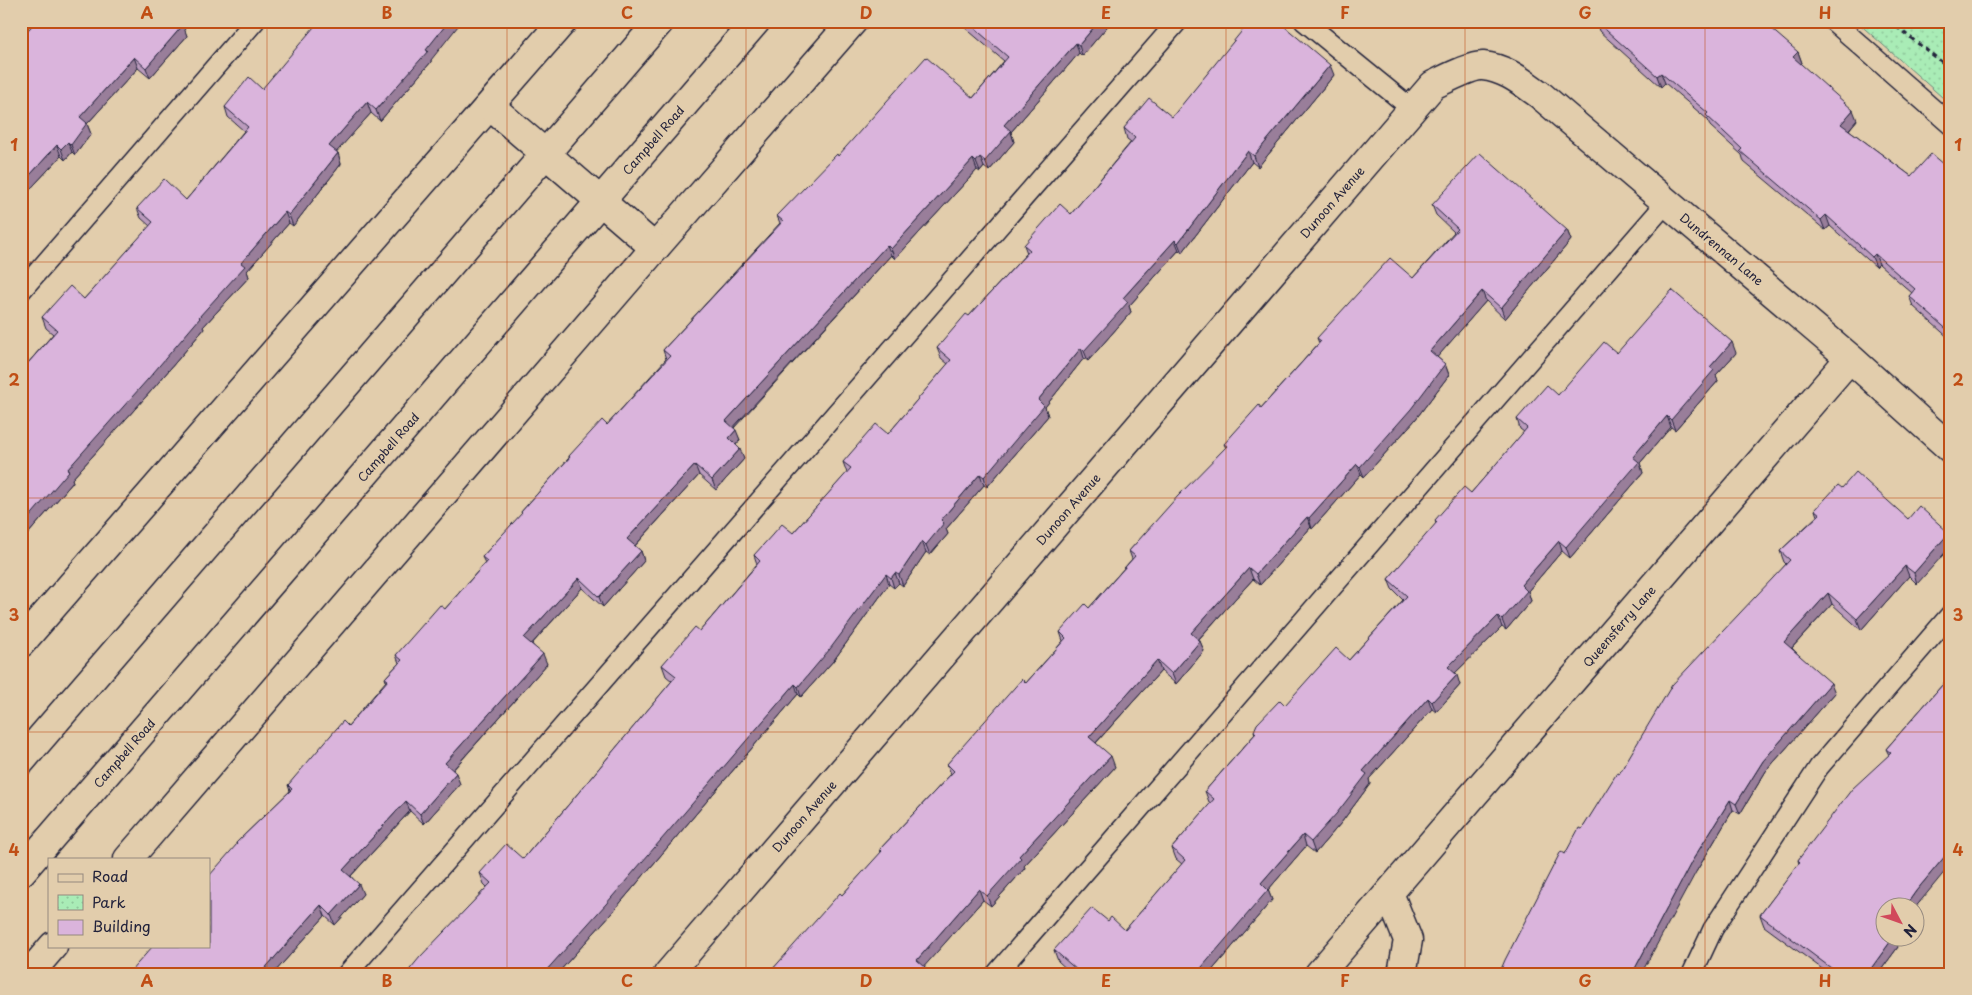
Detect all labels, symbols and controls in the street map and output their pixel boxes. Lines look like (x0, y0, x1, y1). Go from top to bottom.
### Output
text: A (141, 0, 154, 24)
text: B (382, 0, 393, 24)
text: C (621, 0, 633, 24)
text: D (860, 0, 872, 24)
text: E (1101, 0, 1111, 24)
text: F (1340, 0, 1350, 24)
text: G (1578, 0, 1592, 24)
text: H (1819, 0, 1831, 24)
street label: Campbell Road (618, 101, 688, 179)
text: 1 (10, 132, 18, 156)
text: 1 (1954, 132, 1962, 156)
street label: Dunoon Avenue (1296, 162, 1369, 242)
street label: Dundrennan Lane (1676, 209, 1768, 290)
text: 2 (8, 367, 20, 391)
text: 2 (1952, 367, 1964, 391)
street label: Campbell Road (353, 408, 423, 486)
street label: Dunoon Avenue (1032, 469, 1105, 549)
street label: Queensferry Lane (1578, 581, 1660, 671)
text: 3 (9, 602, 19, 626)
text: 3 (1953, 602, 1963, 626)
street label: Campbell Road (89, 714, 159, 792)
street label: Dunoon Avenue (768, 776, 841, 856)
text: 4 (9, 837, 20, 861)
text: 4 (1953, 837, 1964, 861)
legend (48, 858, 210, 948)
text: Road (92, 864, 128, 887)
text: Park (92, 890, 126, 913)
north arrow (1874, 898, 1924, 948)
text: Building (92, 914, 151, 937)
text: N (1899, 920, 1922, 942)
text: A (141, 968, 154, 992)
text: B (382, 968, 393, 992)
text: C (621, 968, 633, 992)
text: D (860, 968, 872, 992)
text: E (1101, 968, 1111, 992)
text: F (1340, 968, 1350, 992)
text: G (1578, 968, 1592, 992)
text: H (1819, 968, 1831, 992)

